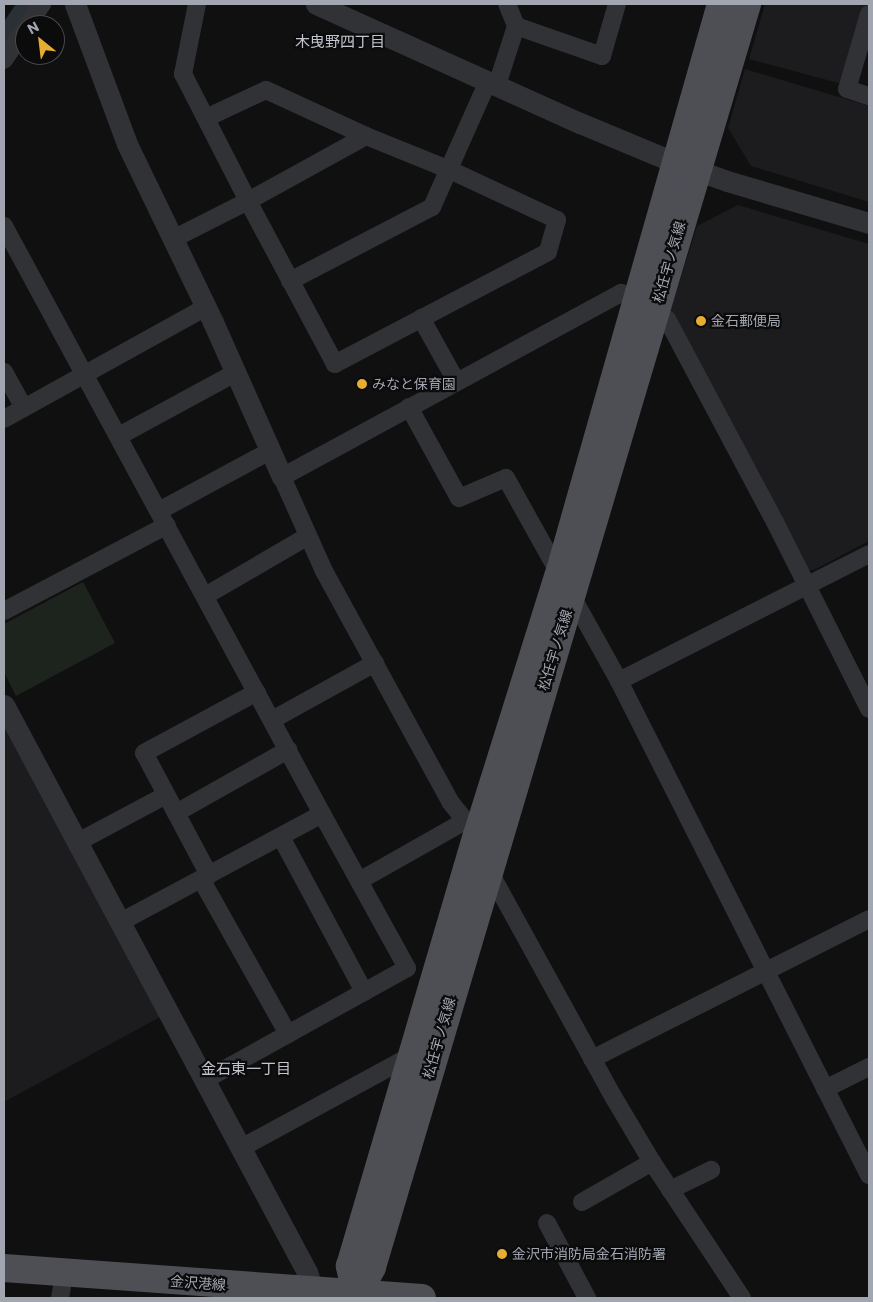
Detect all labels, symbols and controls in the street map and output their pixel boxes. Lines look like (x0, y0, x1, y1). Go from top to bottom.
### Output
north arrow (15, 15, 65, 65)
text: N (24, 17, 42, 37)
district label: 木曳野四丁目 (295, 33, 385, 51)
street label: 松任宇ノ気線 (649, 219, 689, 305)
place label: 金石郵便局 (711, 313, 781, 329)
marker: 金石郵便局 (695, 315, 707, 327)
place label: みなと保育園 (372, 376, 456, 392)
marker: みなと保育園 (356, 378, 368, 390)
street label: 松任宇ノ気線 (535, 607, 575, 693)
street label: 松任宇ノ気線 (419, 995, 459, 1081)
district label: 金石東一丁目 (201, 1060, 291, 1078)
place label: 金沢市消防局金石消防署 (512, 1246, 666, 1262)
marker: 金沢市消防局金石消防署 (496, 1248, 508, 1260)
street label: 金沢港線 (169, 1273, 227, 1293)

